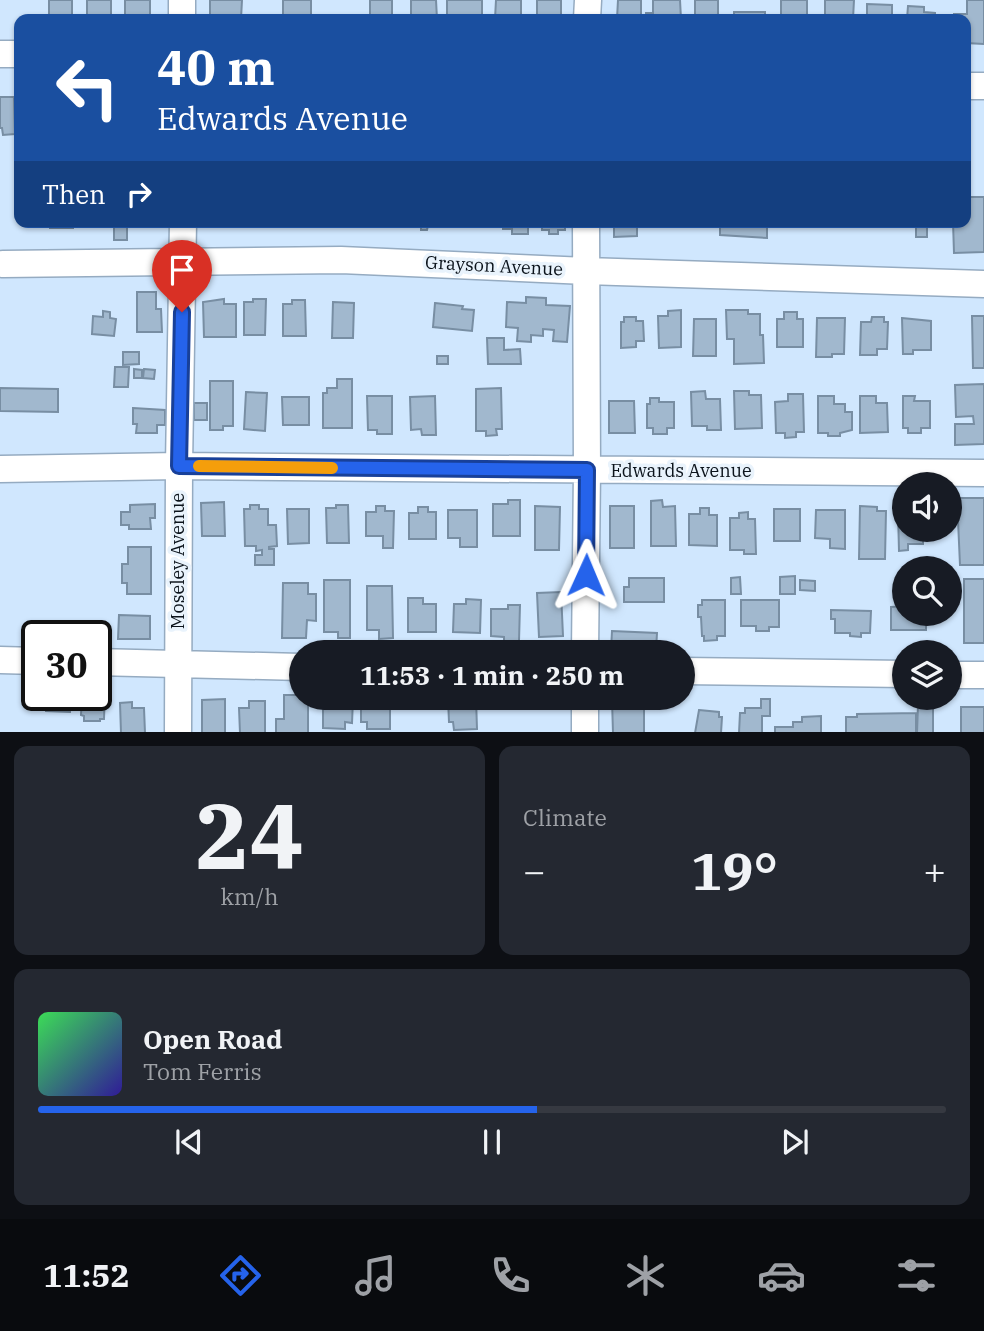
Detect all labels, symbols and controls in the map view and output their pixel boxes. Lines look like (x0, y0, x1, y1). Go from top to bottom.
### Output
text: 40 m (157, 35, 275, 98)
icon: left (42, 42, 133, 133)
text: Edwards Avenue (157, 97, 408, 139)
icon: right (120, 175, 158, 213)
text: Then (42, 177, 106, 211)
pin (152, 240, 212, 312)
street label: Grayson Avenue (425, 250, 564, 281)
icon: arrive (163, 251, 201, 289)
street label: Edwards Avenue (610, 459, 752, 482)
map controls (892, 472, 962, 710)
button: sound (892, 472, 962, 542)
street label: Moseley Avenue (166, 493, 189, 629)
position arrow (549, 538, 623, 612)
button: search (892, 556, 962, 626)
speed limit sign: 30 (21, 620, 112, 711)
button: layers (892, 640, 962, 710)
text: 11:53 · 1 min · 250 m (360, 658, 624, 692)
text: 24 (195, 776, 304, 894)
text: Climate (523, 802, 607, 832)
text: 19° (691, 837, 778, 904)
text: − (523, 846, 546, 895)
text: + (923, 846, 946, 895)
text: km/h (220, 881, 279, 911)
text: Open Road (143, 1022, 282, 1056)
text: Tom Ferris (143, 1056, 262, 1086)
icon: previous (170, 1123, 208, 1161)
icon: pause (473, 1123, 511, 1161)
icon: next (776, 1123, 814, 1161)
icon: directions (216, 1251, 265, 1300)
icon: music (351, 1251, 400, 1300)
icon: phone (486, 1251, 535, 1300)
icon: climate (621, 1251, 670, 1300)
icon: car (757, 1251, 806, 1300)
icon: filters (892, 1251, 941, 1300)
text: 11:52 (43, 1254, 130, 1296)

